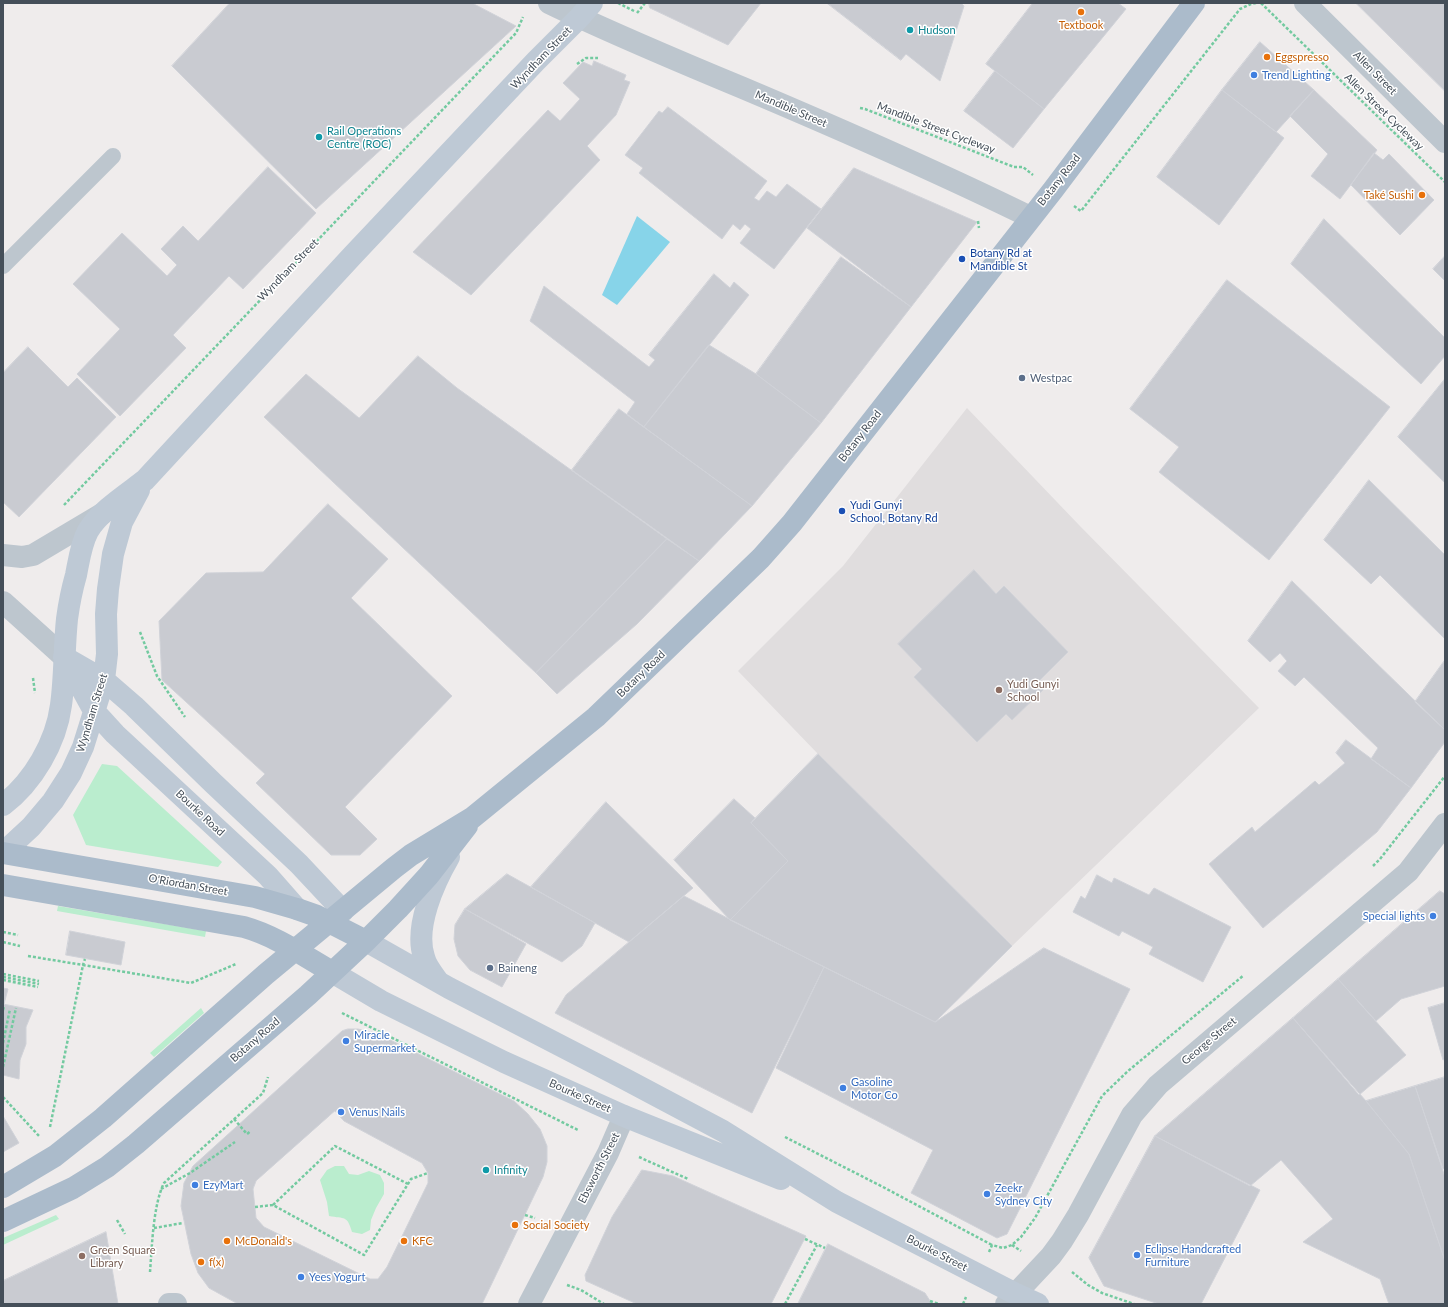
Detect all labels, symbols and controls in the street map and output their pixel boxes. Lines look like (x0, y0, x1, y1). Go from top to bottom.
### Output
marker: Textbook (1076, 7, 1086, 17)
place label: Textbook (1059, 18, 1103, 32)
place label: Hudson (918, 23, 956, 37)
street label: Wyndham Street (508, 24, 574, 92)
marker: Hudson (905, 25, 915, 35)
street label: Allen Street (1350, 48, 1400, 98)
place label: Eggspresso (1275, 50, 1329, 64)
marker: Eggspresso (1262, 52, 1272, 62)
place label: Trend Lighting (1262, 68, 1331, 82)
marker: Trend Lighting (1249, 70, 1259, 80)
street label: Allen Street Cycleway (1342, 71, 1426, 153)
street label: Mandible Street (753, 88, 829, 130)
street label: Mandible Street Cycleway (875, 99, 997, 157)
place label: Rail Operations Centre (ROC) (327, 124, 401, 150)
marker: Rail Operations Centre (ROC) (314, 132, 324, 142)
street label: Botany Road (1035, 152, 1083, 208)
place label: Také Sushi (1364, 188, 1414, 202)
marker: Také Sushi (1417, 190, 1427, 200)
street label: Wyndham Street (255, 236, 321, 304)
place label: Botany Rd at Mandible St (970, 246, 1032, 272)
marker: Botany Rd at Mandible St (957, 254, 967, 264)
place label: Westpac (1030, 371, 1072, 385)
marker: Westpac (1017, 373, 1027, 383)
street label: Botany Road (836, 408, 884, 464)
place label: Yudi Gunyi School, Botany Rd (850, 498, 938, 524)
marker: Yudi Gunyi School, Botany Rd (837, 506, 847, 516)
street label: Botany Road (614, 648, 668, 700)
street label: Wyndham Street (74, 672, 110, 754)
place label: Yudi Gunyi School (1007, 677, 1059, 703)
marker: Yudi Gunyi School (994, 685, 1004, 695)
street label: Bourke Road (173, 787, 227, 839)
street label: O'Riordan Street (147, 872, 229, 898)
place label: Special lights (1363, 909, 1425, 923)
marker: Special lights (1428, 911, 1438, 921)
place label: Baineng (498, 961, 537, 975)
marker: Baineng (485, 963, 495, 973)
street label: George Street (1179, 1014, 1239, 1068)
street label: Botany Road (227, 1015, 283, 1065)
place label: Miracle Supermarket (354, 1028, 415, 1054)
marker: Miracle Supermarket (341, 1036, 351, 1046)
place label: Gasoline Motor Co (851, 1075, 898, 1101)
street label: Bourke Street (547, 1076, 613, 1116)
marker: Gasoline Motor Co (838, 1083, 848, 1093)
place label: Venus Nails (349, 1105, 405, 1119)
marker: Venus Nails (336, 1107, 346, 1117)
street label: Ebsworth Street (575, 1130, 623, 1206)
place label: Infinity (494, 1163, 528, 1177)
marker: Infinity (481, 1165, 491, 1175)
place label: EzyMart (203, 1178, 243, 1192)
marker: EzyMart (190, 1180, 200, 1190)
place label: Zeekr Sydney City (995, 1181, 1052, 1207)
marker: Zeekr Sydney City (982, 1189, 992, 1199)
place label: Social Society (523, 1218, 589, 1232)
marker: Social Society (510, 1220, 520, 1230)
street label: Bourke Street (904, 1232, 970, 1274)
place label: McDonald's (235, 1234, 292, 1248)
place label: KFC (412, 1234, 433, 1248)
marker: McDonald's (222, 1236, 232, 1246)
marker: KFC (399, 1236, 409, 1246)
place label: Eclipse Handcrafted Furniture (1145, 1242, 1241, 1268)
place label: Green Square Library (90, 1243, 156, 1269)
marker: Eclipse Handcrafted Furniture (1132, 1250, 1142, 1260)
marker: Green Square Library (77, 1251, 87, 1261)
place label: f(x) (209, 1255, 224, 1269)
marker: f(x) (196, 1257, 206, 1267)
place label: Yees Yogurt (309, 1270, 366, 1284)
marker: Yees Yogurt (296, 1272, 306, 1282)

